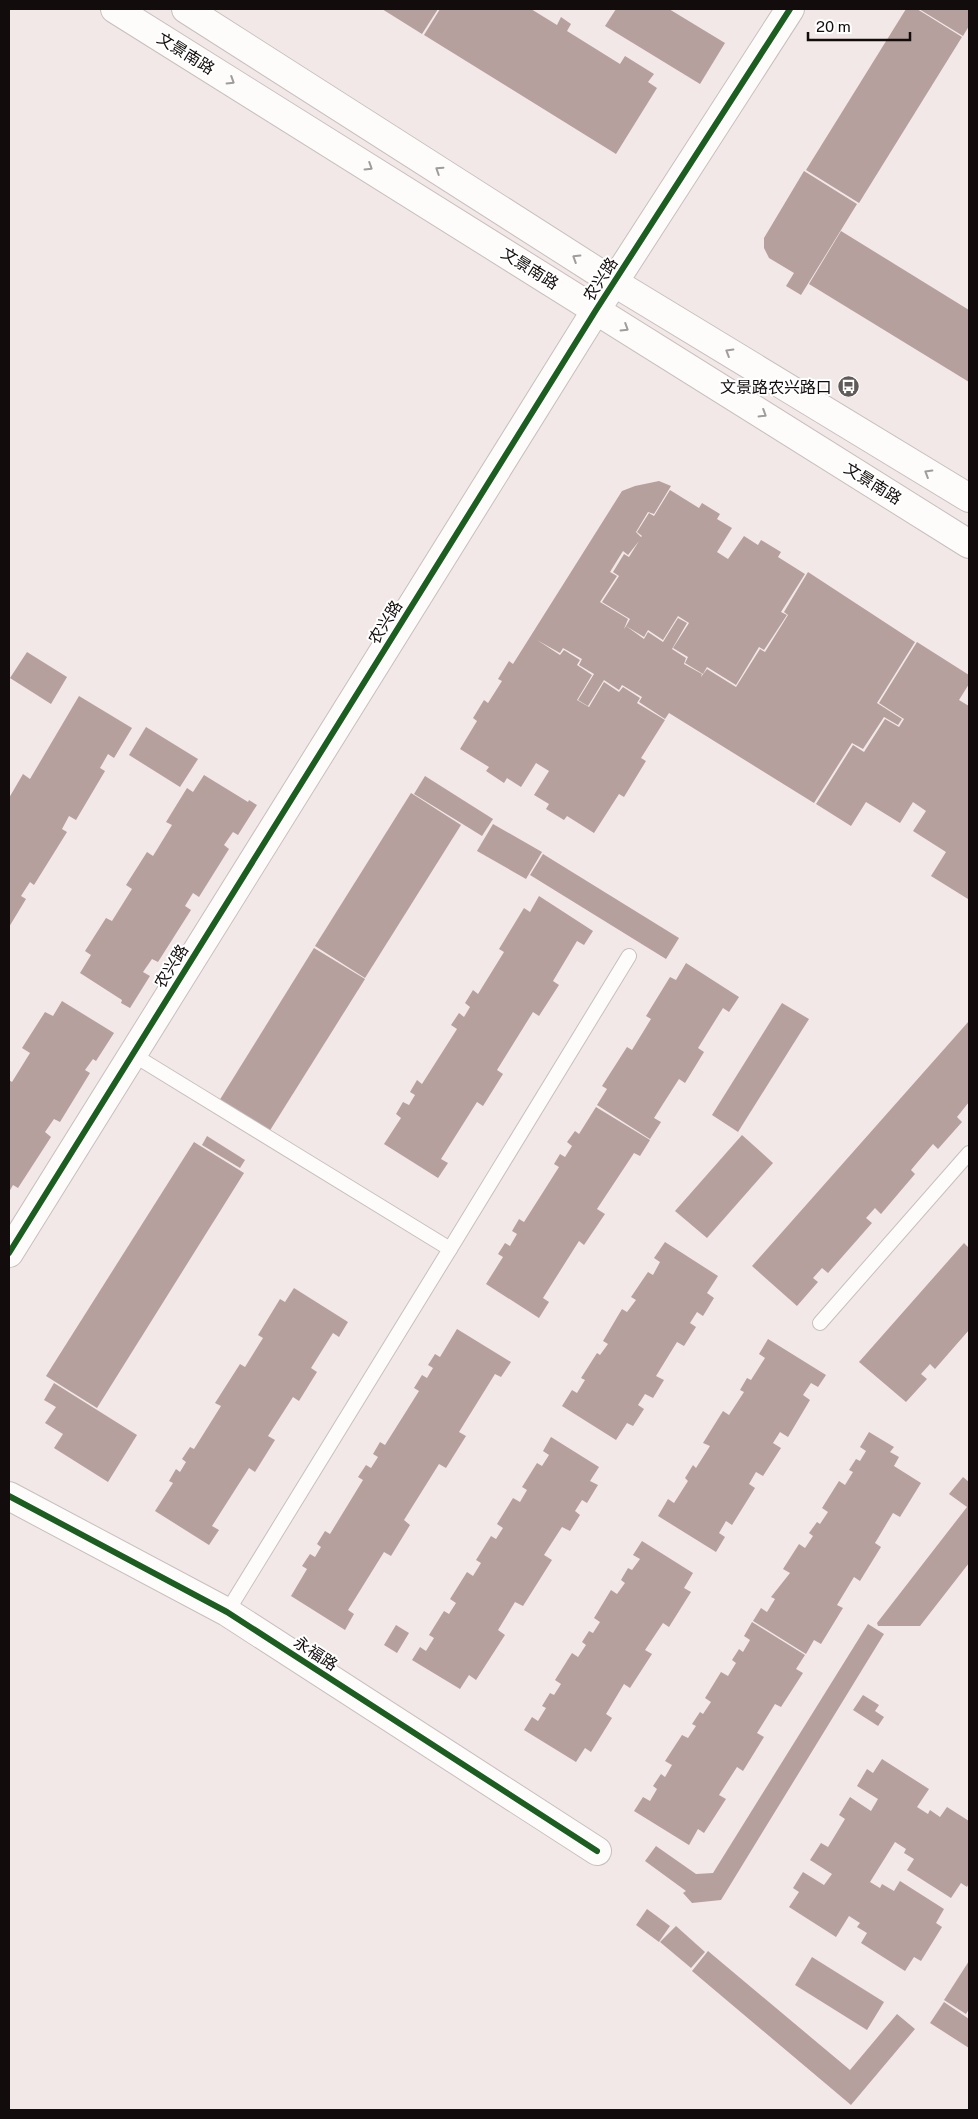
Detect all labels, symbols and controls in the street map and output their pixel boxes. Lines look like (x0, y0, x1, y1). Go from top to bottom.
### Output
scale bar (808, 10, 910, 42)
text: 20 m (816, 18, 851, 35)
street label: 文景南路 (154, 28, 218, 78)
one-way arrow (225, 75, 234, 84)
one-way arrow (363, 161, 372, 171)
one-way arrow (435, 167, 444, 177)
street label: 文景南路 (498, 243, 562, 293)
street label: 农兴路 (579, 254, 621, 305)
one-way arrow (572, 255, 581, 264)
one-way arrow (620, 321, 629, 331)
one-way arrow (725, 349, 734, 359)
bus stop icon: 文景路农兴路口 (836, 375, 860, 399)
place label: 文景路农兴路口 (720, 378, 832, 397)
one-way arrow (757, 408, 766, 417)
street label: 文景南路 (841, 458, 905, 508)
one-way arrow (924, 469, 933, 479)
street label: 农兴路 (365, 597, 406, 648)
street label: 农兴路 (151, 941, 192, 992)
street label: 永福路 (290, 1632, 341, 1674)

